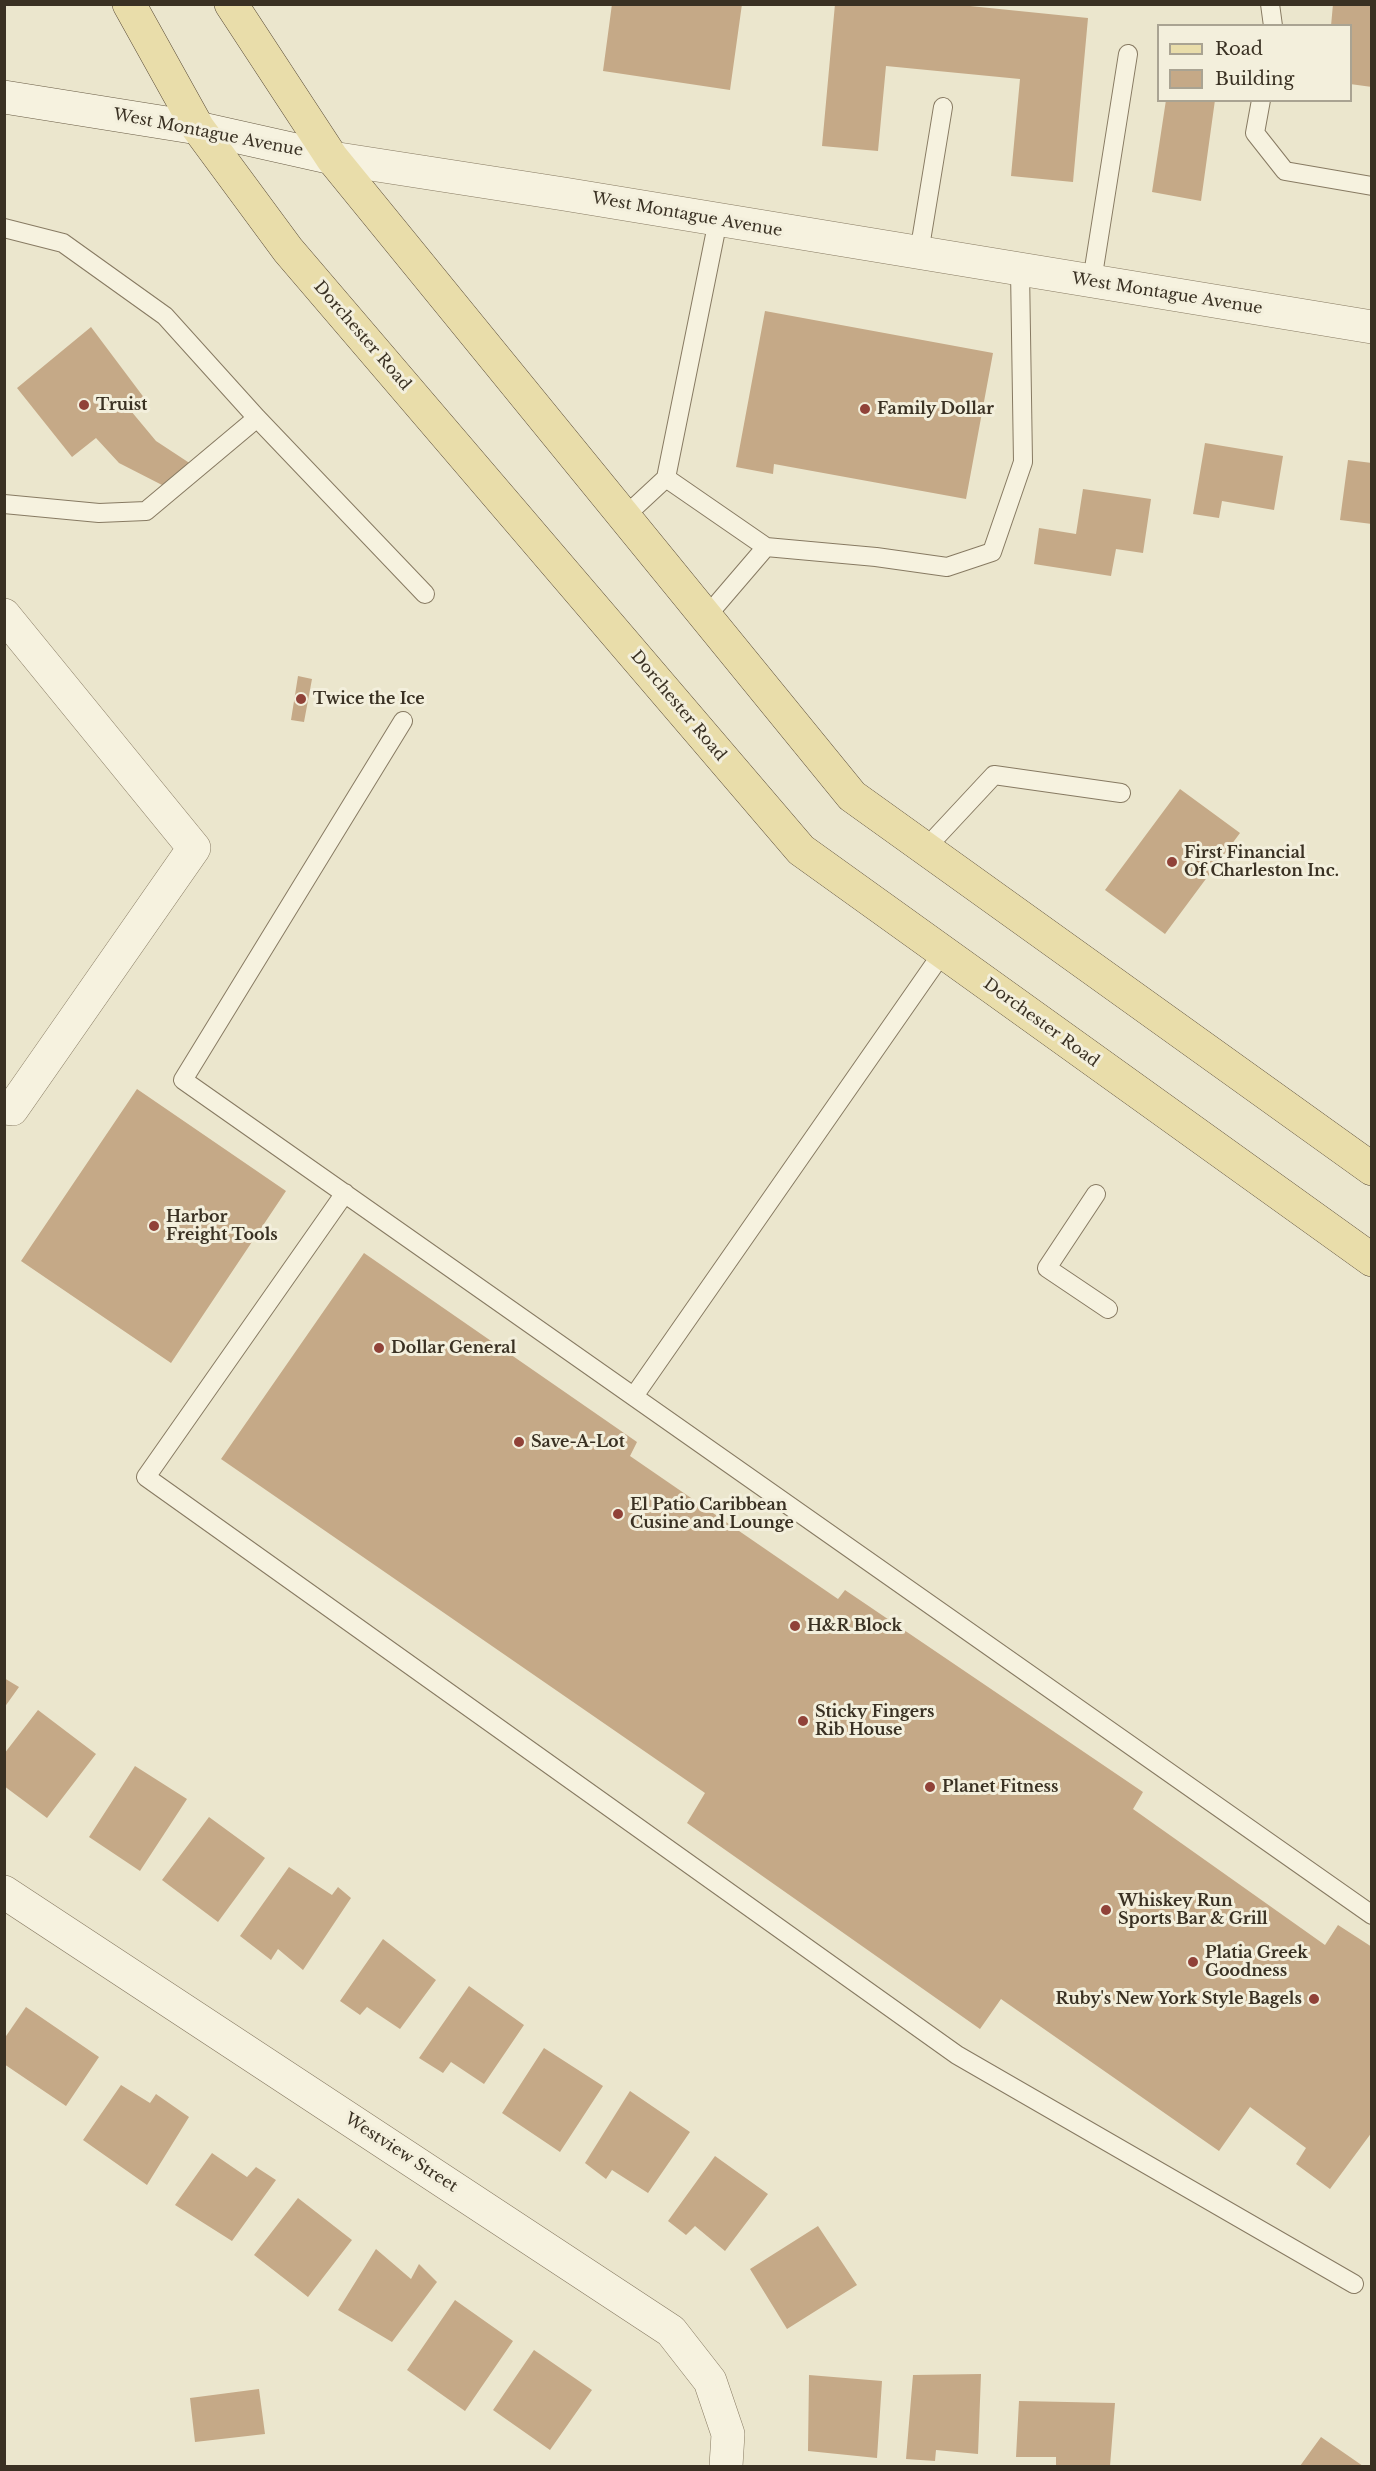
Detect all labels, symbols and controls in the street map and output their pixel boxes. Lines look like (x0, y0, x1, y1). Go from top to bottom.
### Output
legend (1157, 24, 1352, 102)
text: Road (1215, 38, 1263, 60)
text: Building (1215, 68, 1294, 90)
street label: West Montague Avenue (111, 105, 305, 161)
street label: West Montague Avenue (590, 189, 784, 241)
street label: West Montague Avenue (1070, 269, 1264, 319)
street label: Dorchester Road (309, 278, 415, 394)
place label: Truist (96, 395, 147, 415)
marker: Truist (77, 398, 91, 412)
place label: Family Dollar (877, 399, 994, 419)
marker: Family Dollar (858, 402, 872, 416)
street label: Dorchester Road (626, 647, 730, 765)
place label: Twice the Ice (313, 689, 425, 709)
marker: Twice the Ice (294, 692, 308, 706)
place label: First Financial Of Charleston Inc. (1184, 843, 1339, 881)
marker: First Financial Of Charleston Inc. (1165, 855, 1179, 869)
street label: Dorchester Road (979, 975, 1103, 1071)
place label: Harbor Freight Tools (166, 1207, 278, 1245)
marker: Harbor Freight Tools (147, 1219, 161, 1233)
place label: Dollar General (391, 1338, 516, 1358)
marker: Dollar General (372, 1341, 386, 1355)
place label: Save-A-Lot (531, 1432, 625, 1452)
marker: Save-A-Lot (512, 1435, 526, 1449)
place label: El Patio Caribbean Cusine and Lounge (630, 1495, 794, 1533)
marker: El Patio Caribbean Cusine and Lounge (611, 1507, 625, 1521)
place label: H&R Block (807, 1616, 902, 1636)
marker: H&R Block (788, 1619, 802, 1633)
place label: Sticky Fingers Rib House (815, 1702, 935, 1740)
marker: Sticky Fingers Rib House (796, 1714, 810, 1728)
place label: Planet Fitness (942, 1777, 1059, 1797)
marker: Planet Fitness (923, 1780, 937, 1794)
place label: Whiskey Run Sports Bar & Grill (1118, 1891, 1268, 1929)
marker: Whiskey Run Sports Bar & Grill (1099, 1903, 1113, 1917)
place label: Platia Greek Goodness (1205, 1943, 1308, 1981)
marker: Platia Greek Goodness (1186, 1955, 1200, 1969)
place label: Ruby's New York Style Bagels (1056, 1989, 1302, 2009)
marker: Ruby's New York Style Bagels (1307, 1992, 1321, 2006)
street label: Westview Street (341, 2109, 461, 2197)

